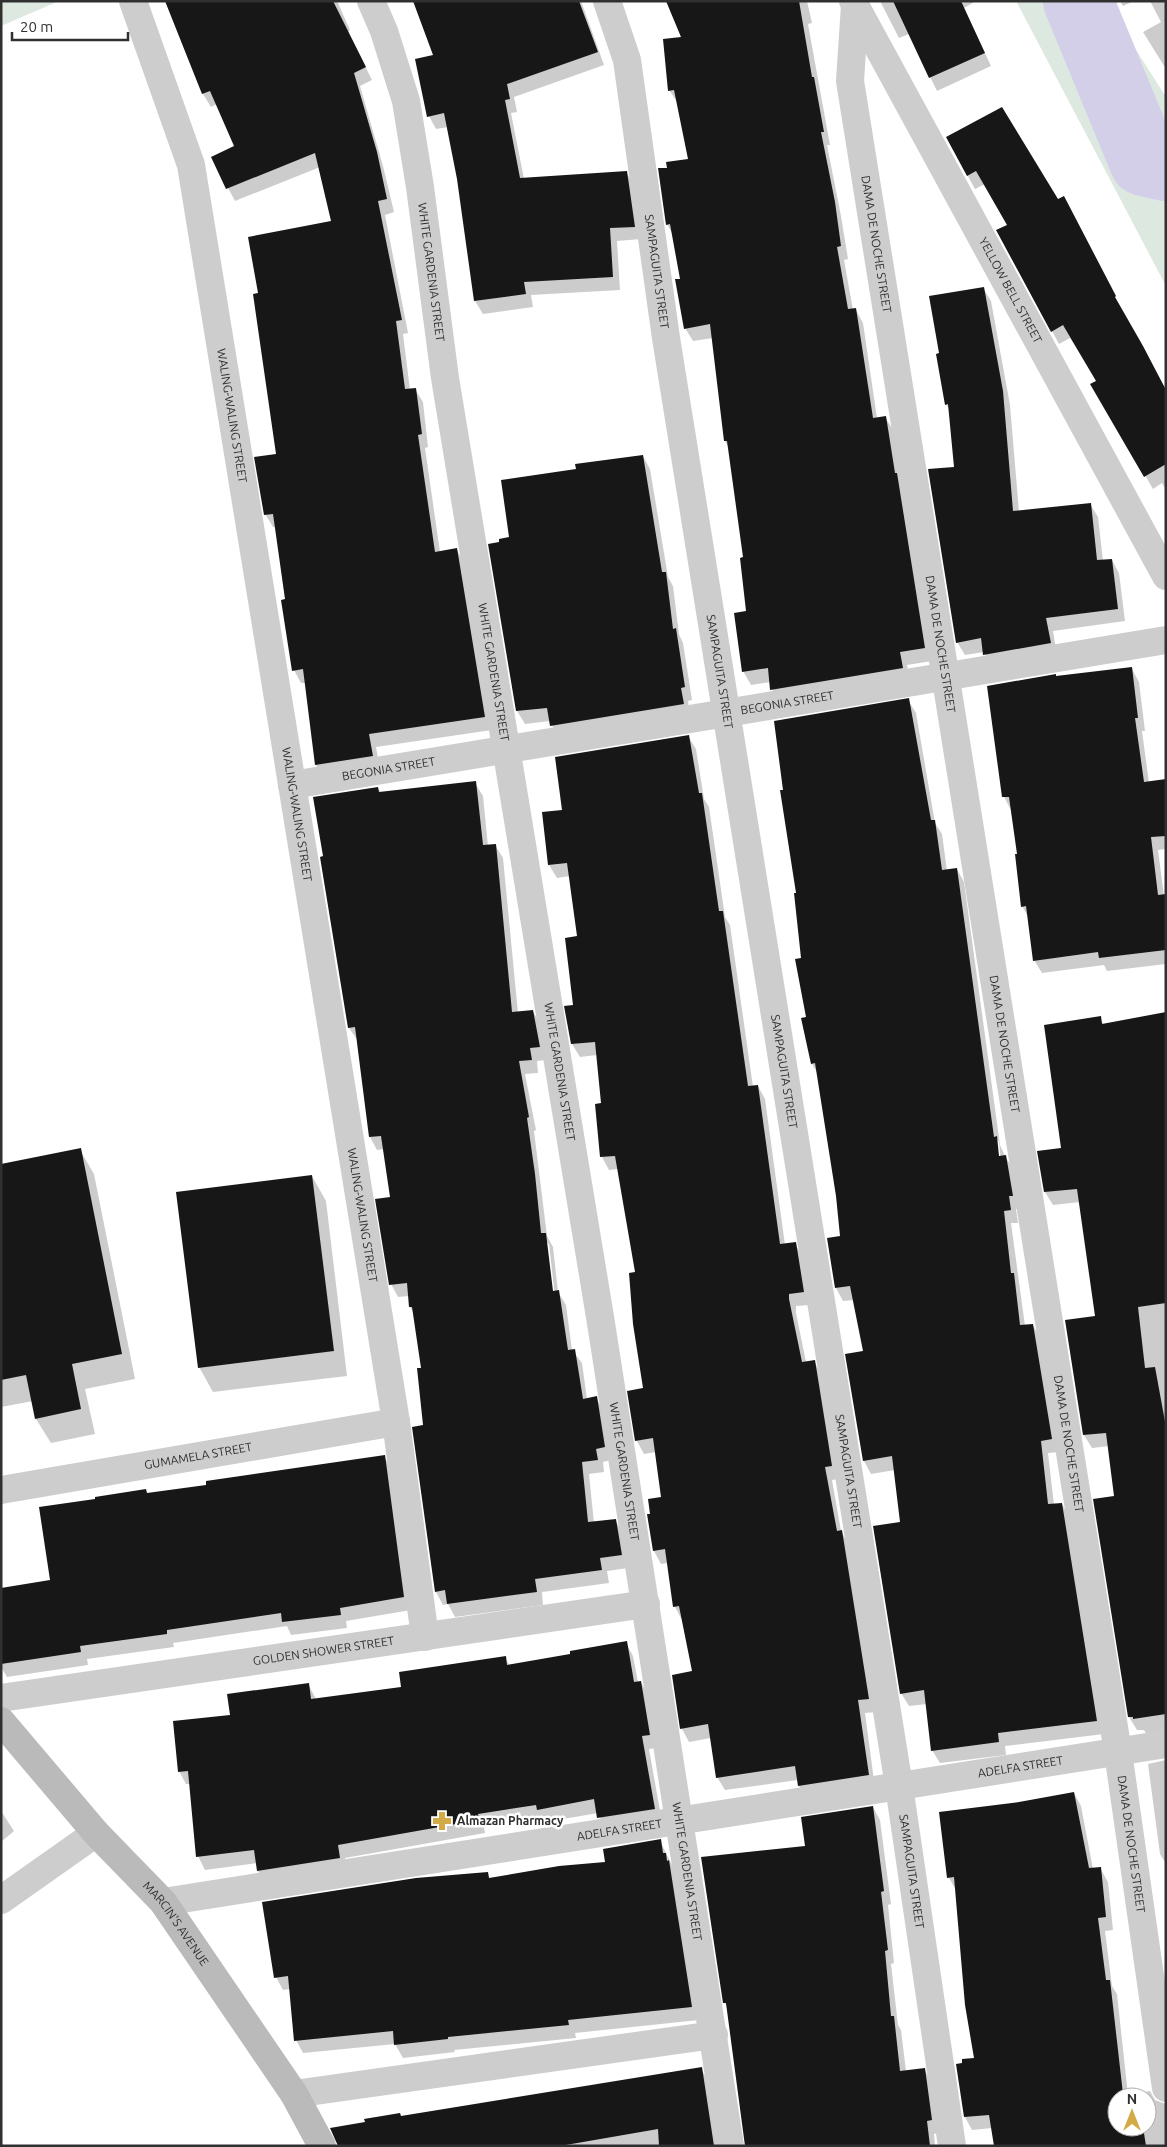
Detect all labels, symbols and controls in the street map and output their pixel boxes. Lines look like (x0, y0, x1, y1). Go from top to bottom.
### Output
scale bar (12, 10, 129, 42)
text: 20 m (20, 18, 53, 35)
street label: DAMA DE NOCHE STREET (859, 175, 894, 314)
street label: WHITE GARDENIA STREET (416, 202, 447, 343)
street label: SAMPAGUITA STREET (643, 214, 672, 330)
street label: YELLOW BELL STREET (977, 235, 1045, 346)
street label: WALING-WALING STREET (215, 348, 250, 484)
street label: DAMA DE NOCHE STREET (923, 575, 958, 714)
street label: WHITE GARDENIA STREET (476, 602, 512, 743)
street label: SAMPAGUITA STREET (705, 614, 736, 730)
street label: BEGONIA STREET (740, 688, 835, 716)
street label: WALING-WALING STREET (280, 746, 315, 883)
street label: BEGONIA STREET (341, 754, 436, 783)
street label: DAMA DE NOCHE STREET (988, 974, 1022, 1114)
street label: WHITE GARDENIA STREET (542, 1002, 578, 1142)
street label: SAMPAGUITA STREET (769, 1013, 800, 1130)
street label: WALING-WALING STREET (345, 1147, 380, 1283)
street label: DAMA DE NOCHE STREET (1052, 1374, 1087, 1514)
street label: WHITE GARDENIA STREET (607, 1401, 642, 1542)
street label: SAMPAGUITA STREET (833, 1413, 865, 1530)
street label: GUMAMELA STREET (143, 1440, 253, 1471)
street label: GOLDEN SHOWER STREET (252, 1634, 395, 1667)
street label: ADELFA STREET (977, 1753, 1064, 1780)
street label: DAMA DE NOCHE STREET (1115, 1774, 1148, 1914)
street label: WHITE GARDENIA STREET (670, 1801, 705, 1942)
pharmacy icon: Almazan Pharmacy (431, 1810, 453, 1832)
street label: SAMPAGUITA STREET (897, 1813, 927, 1930)
place label: Almazan Pharmacy (457, 1814, 564, 1827)
street label: ADELFA STREET (576, 1816, 663, 1843)
street label: MARCIN'S AVENUE (141, 1879, 212, 1968)
north arrow (1107, 2087, 1157, 2137)
text: N (1127, 2091, 1137, 2107)

